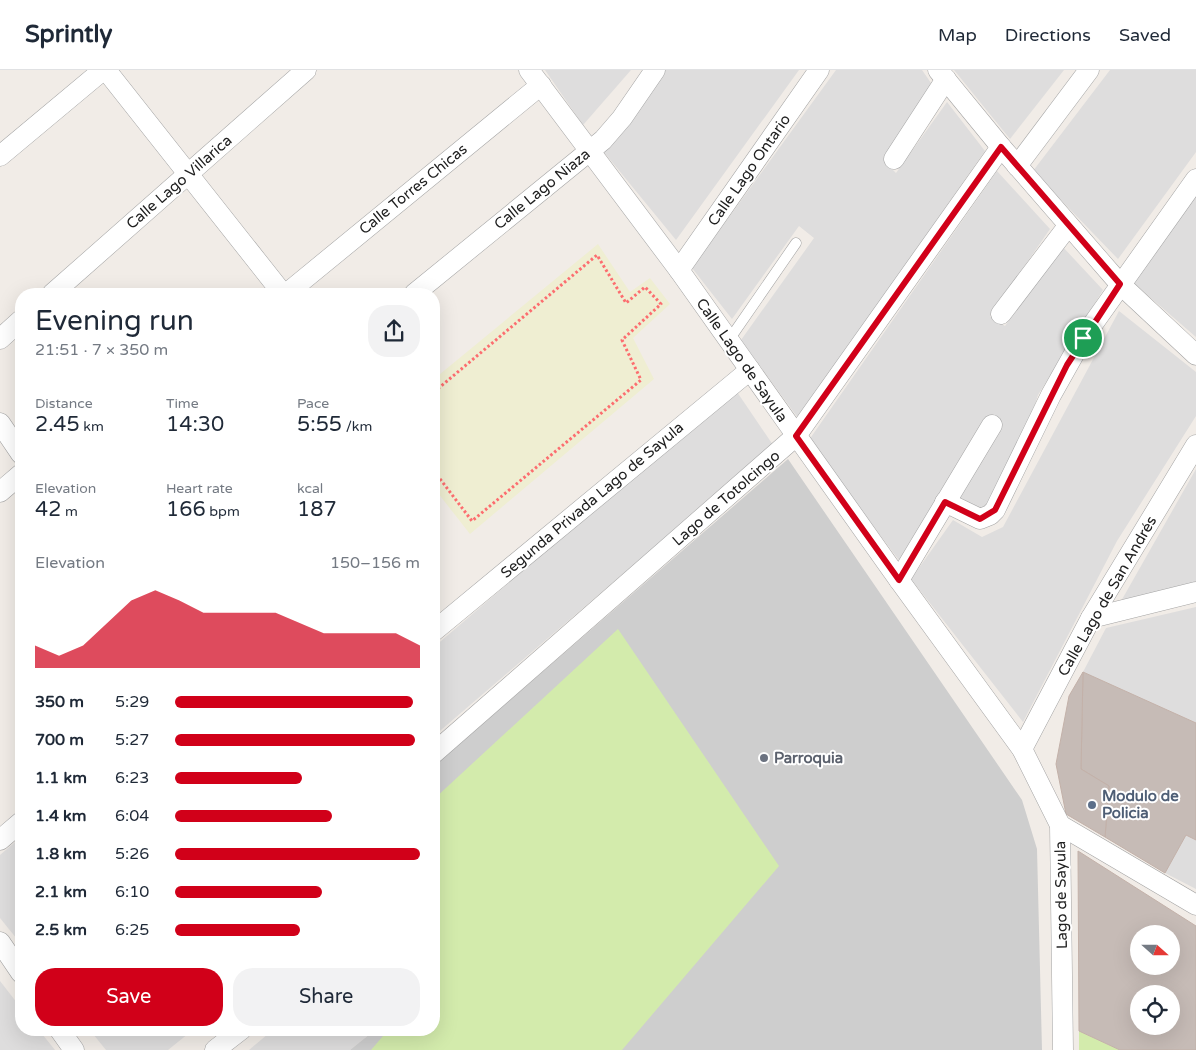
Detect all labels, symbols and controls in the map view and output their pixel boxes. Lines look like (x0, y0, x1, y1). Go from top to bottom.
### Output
text: Sprintly (25, 20, 112, 49)
text: Map (938, 24, 977, 46)
text: Directions (1005, 24, 1091, 46)
text: Saved (1119, 24, 1171, 46)
street label: Calle Lago Ontario (704, 111, 794, 229)
street label: Calle Lago Villarica (123, 131, 235, 233)
street label: Calle Torres Chicas (355, 140, 471, 238)
street label: Calle Lago Niaza (490, 145, 594, 233)
street label: Calle Lago de Sayula (692, 295, 792, 425)
text: Evening run (35, 304, 194, 338)
button: share (368, 305, 420, 357)
pin (1062, 317, 1104, 359)
icon: arrive (1069, 324, 1097, 352)
text: 21:51 · 7 × 350 m (35, 340, 168, 360)
text: Distance (35, 395, 93, 412)
text: Time (166, 395, 199, 412)
text: Pace (297, 395, 329, 412)
text: 2.45 (35, 412, 80, 437)
text: 14:30 (166, 412, 224, 437)
text: 5:55 (297, 412, 342, 437)
text: km (80, 418, 104, 435)
text: /km (342, 418, 372, 435)
street label: Segunda Privada Lago de Sayula (497, 418, 687, 582)
street label: Lago de Totolcingo (669, 446, 783, 550)
text: Elevation (35, 480, 96, 497)
text: Heart rate (166, 480, 233, 497)
text: kcal (297, 480, 323, 497)
text: 42 (35, 497, 61, 522)
text: 166 (166, 497, 206, 522)
text: 187 (297, 497, 337, 522)
text: m (61, 503, 78, 520)
text: bpm (206, 503, 240, 520)
street label: Calle Lago de San Andrés (1054, 513, 1160, 679)
text: Elevation (35, 553, 105, 573)
text: 150–156 m (330, 553, 420, 573)
text: 350 m (35, 692, 84, 712)
text: 5:29 (115, 692, 149, 712)
text: 700 m (35, 730, 84, 750)
text: 5:27 (115, 730, 149, 750)
place label: Parroquia (774, 749, 843, 768)
marker: Parroquia (758, 752, 770, 764)
text: 1.1 km (35, 768, 87, 788)
text: 6:23 (115, 768, 149, 788)
place label: Modulo de Policia (1102, 787, 1179, 822)
marker: Modulo de Policia (1086, 799, 1098, 811)
text: 1.4 km (35, 806, 87, 826)
text: 6:04 (115, 806, 149, 826)
street label: Lago de Sayula (1051, 841, 1071, 949)
text: 1.8 km (35, 844, 87, 864)
text: 5:26 (115, 844, 149, 864)
text: 2.1 km (35, 882, 87, 902)
text: 6:10 (115, 882, 149, 902)
text: 2.5 km (35, 920, 87, 940)
text: 6:25 (115, 920, 149, 940)
north arrow (1130, 925, 1180, 975)
map controls (1130, 925, 1180, 1035)
button: Save (35, 968, 223, 1026)
button: Share (233, 968, 420, 1026)
button: locate (1130, 985, 1180, 1035)

